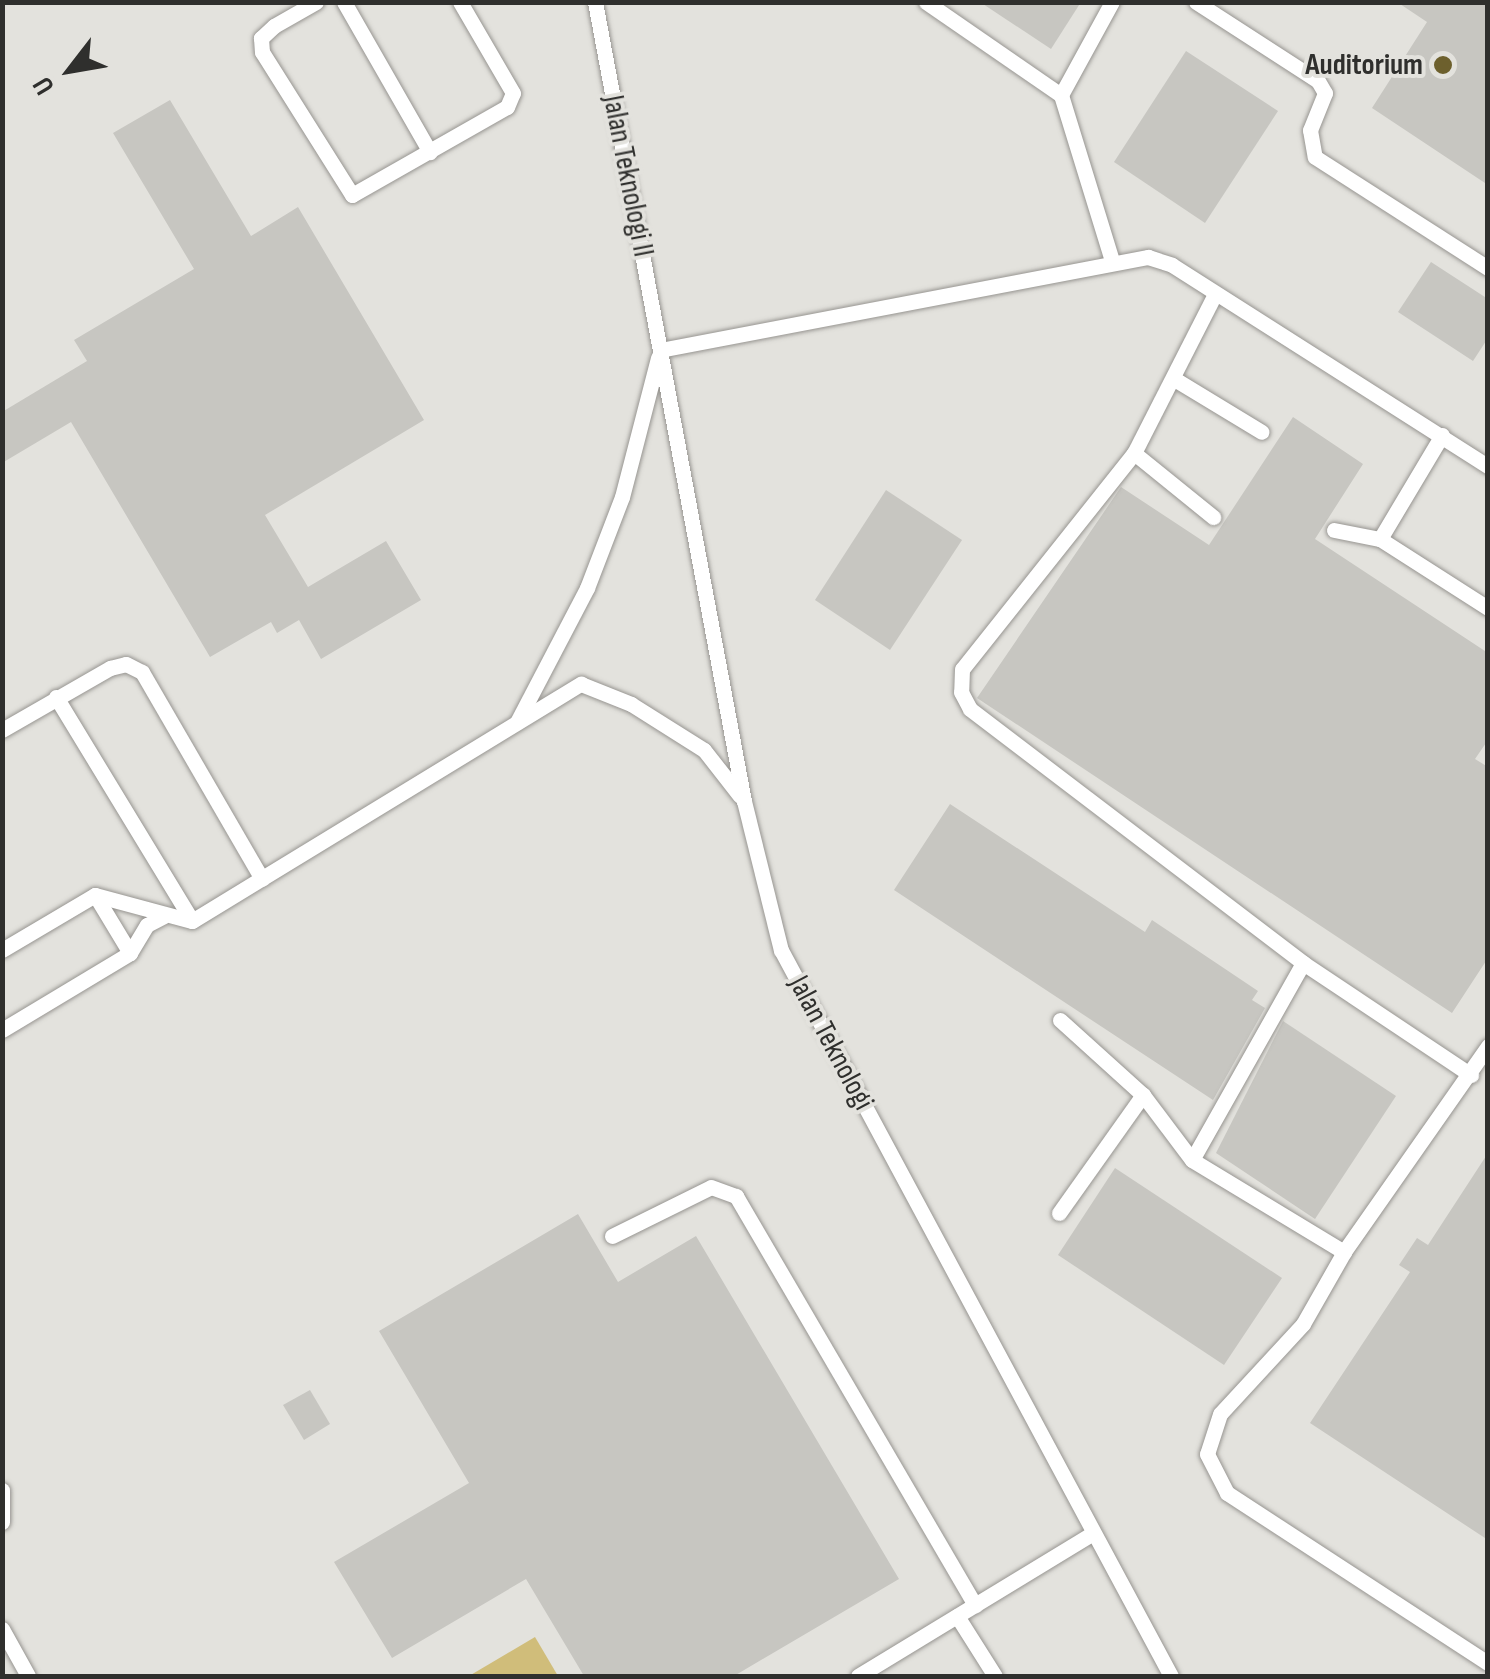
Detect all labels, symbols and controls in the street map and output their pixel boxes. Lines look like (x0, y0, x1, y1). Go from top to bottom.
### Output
north arrow (20, 20, 120, 120)
place label: Auditorium (1305, 47, 1423, 83)
marker: Auditorium (1432, 54, 1454, 76)
text: U (26, 71, 62, 100)
street label: Jalan Teknologi II (595, 92, 661, 260)
street label: Jalan Teknologi (781, 970, 881, 1116)

